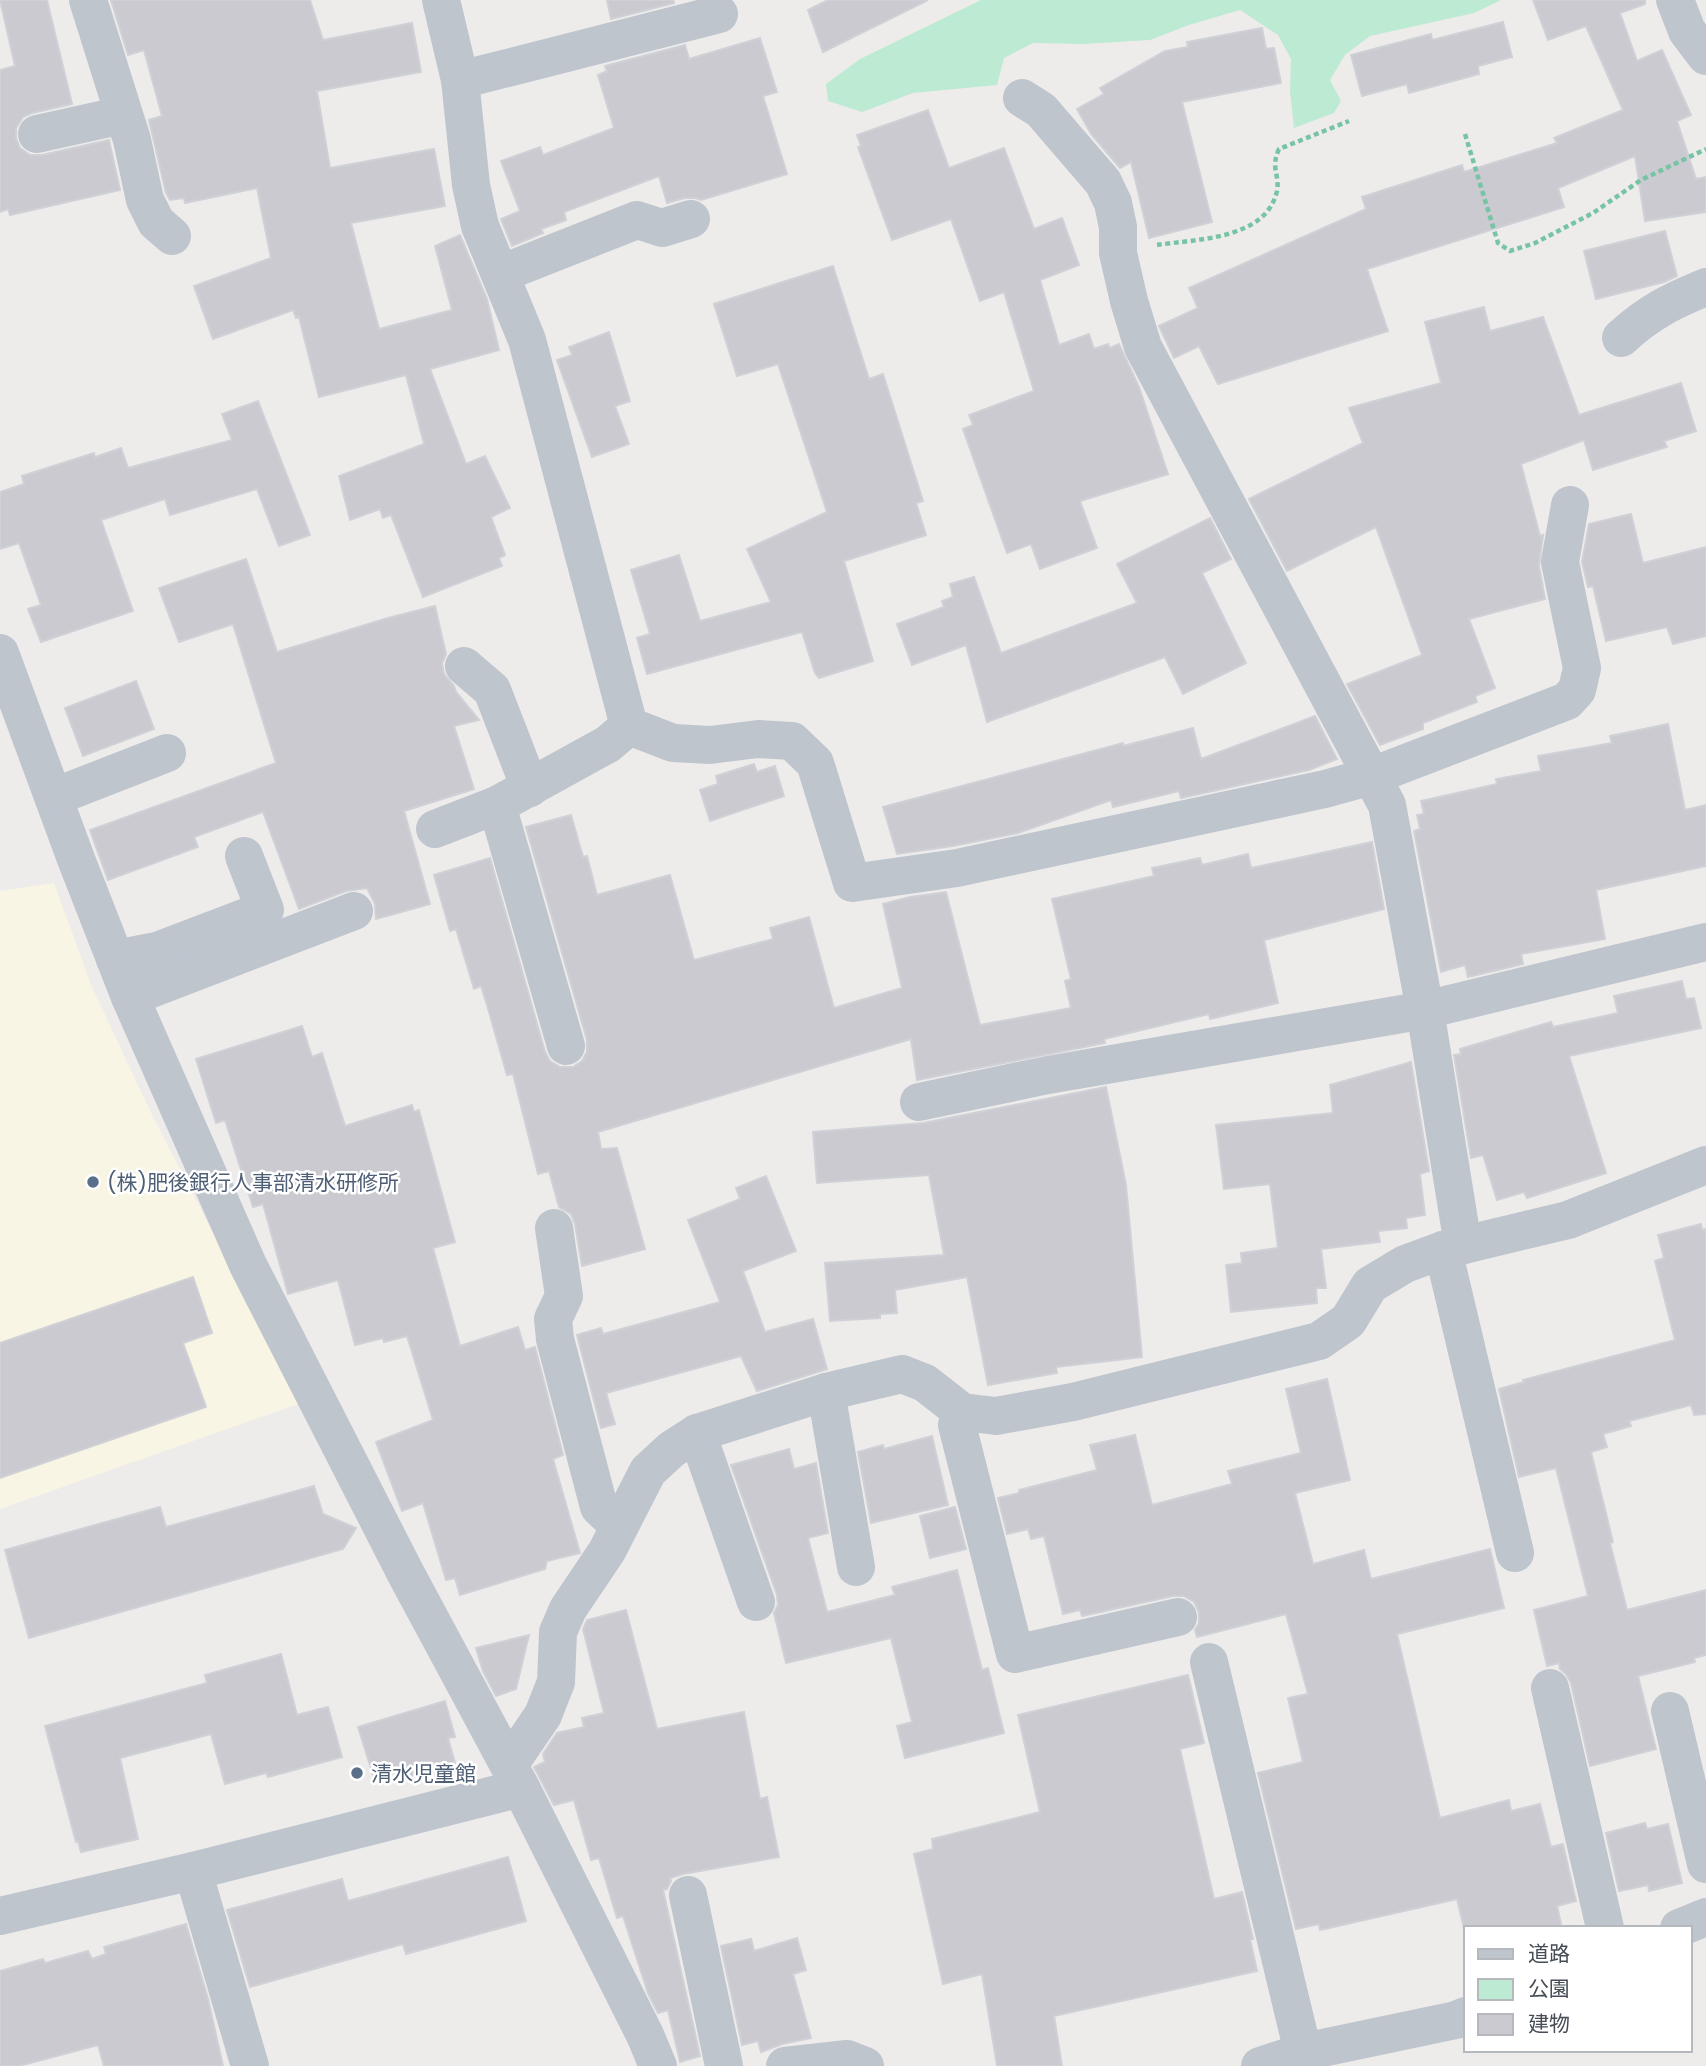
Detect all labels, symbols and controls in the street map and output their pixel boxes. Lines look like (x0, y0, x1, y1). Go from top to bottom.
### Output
place label: (株)肥後銀行人事部清水研修所 (107, 1168, 399, 1197)
marker: (株)肥後銀行人事部清水研修所 (85, 1174, 101, 1190)
place label: 清水児童館 (371, 1759, 476, 1788)
marker: 清水児童館 (349, 1765, 365, 1781)
legend (1464, 1926, 1692, 2052)
text: 道路 (1528, 1939, 1570, 1968)
text: 公園 (1528, 1974, 1570, 2003)
text: 建物 (1528, 2009, 1570, 2038)

